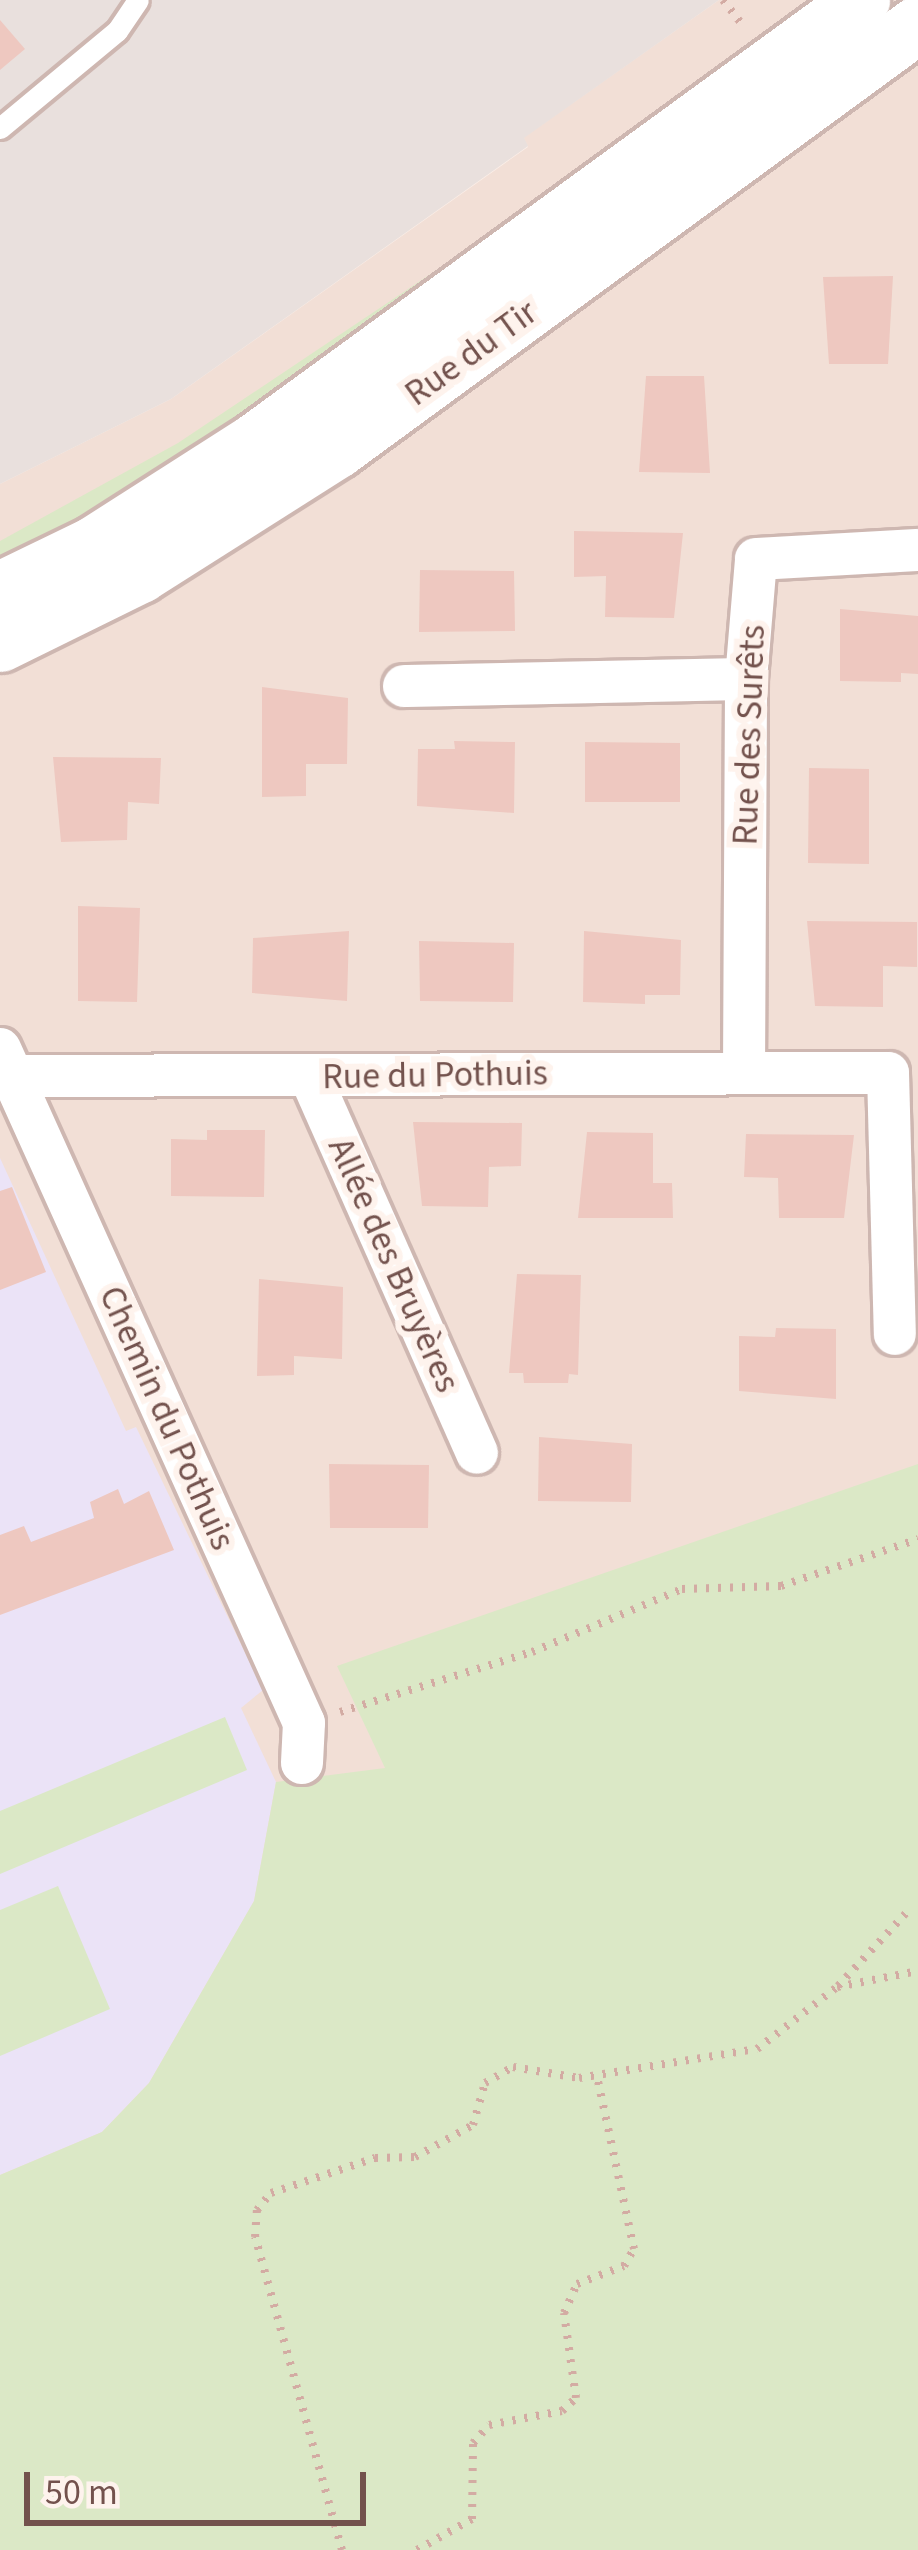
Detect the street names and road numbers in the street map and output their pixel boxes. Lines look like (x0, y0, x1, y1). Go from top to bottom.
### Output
street label: Rue du Tir (397, 291, 545, 415)
street label: Rue des Surêts (724, 624, 774, 846)
street label: Rue du Pothuis (322, 1051, 548, 1099)
street label: Allée des Bruyères (319, 1131, 469, 1399)
street label: Chemin du Pothuis (90, 1279, 244, 1557)

